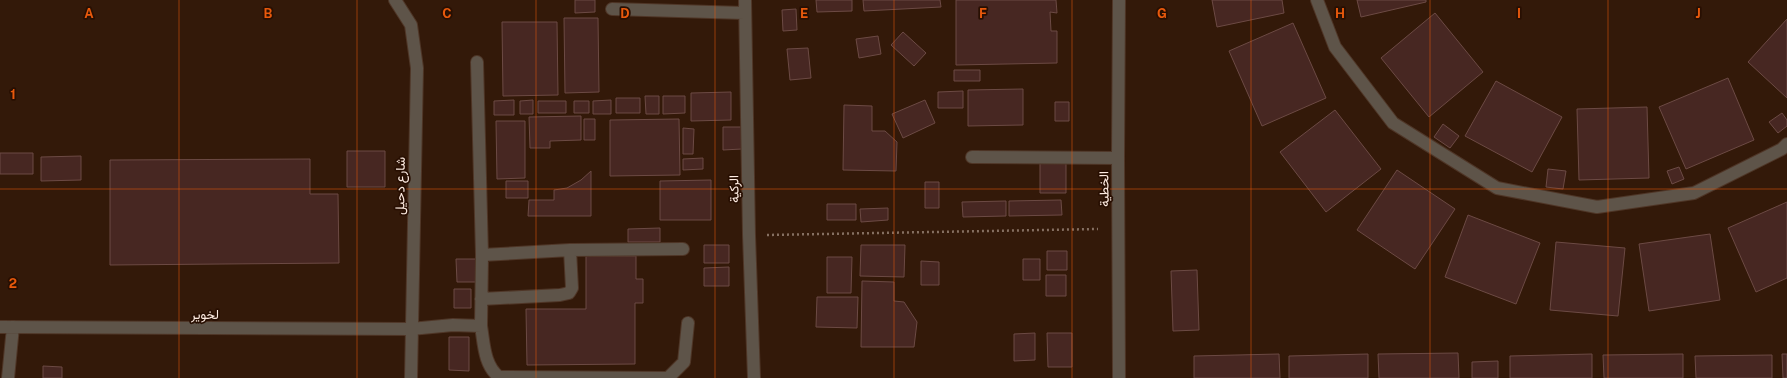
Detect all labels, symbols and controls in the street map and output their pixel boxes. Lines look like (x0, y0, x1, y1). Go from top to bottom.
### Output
text: A (84, 6, 94, 21)
text: B (264, 6, 273, 21)
text: C (442, 6, 452, 21)
text: D (620, 6, 630, 21)
text: E (800, 6, 808, 21)
text: F (979, 6, 987, 21)
text: G (1157, 6, 1167, 21)
text: H (1335, 6, 1345, 21)
text: I (1517, 6, 1521, 21)
text: J (1695, 6, 1701, 21)
text: 1 (10, 87, 16, 102)
street label: شارع دحيل (392, 157, 410, 215)
street label: الخطية (1096, 171, 1112, 207)
street label: الركية (726, 175, 743, 203)
text: 2 (9, 276, 17, 291)
street label: لخوير (190, 307, 219, 323)

